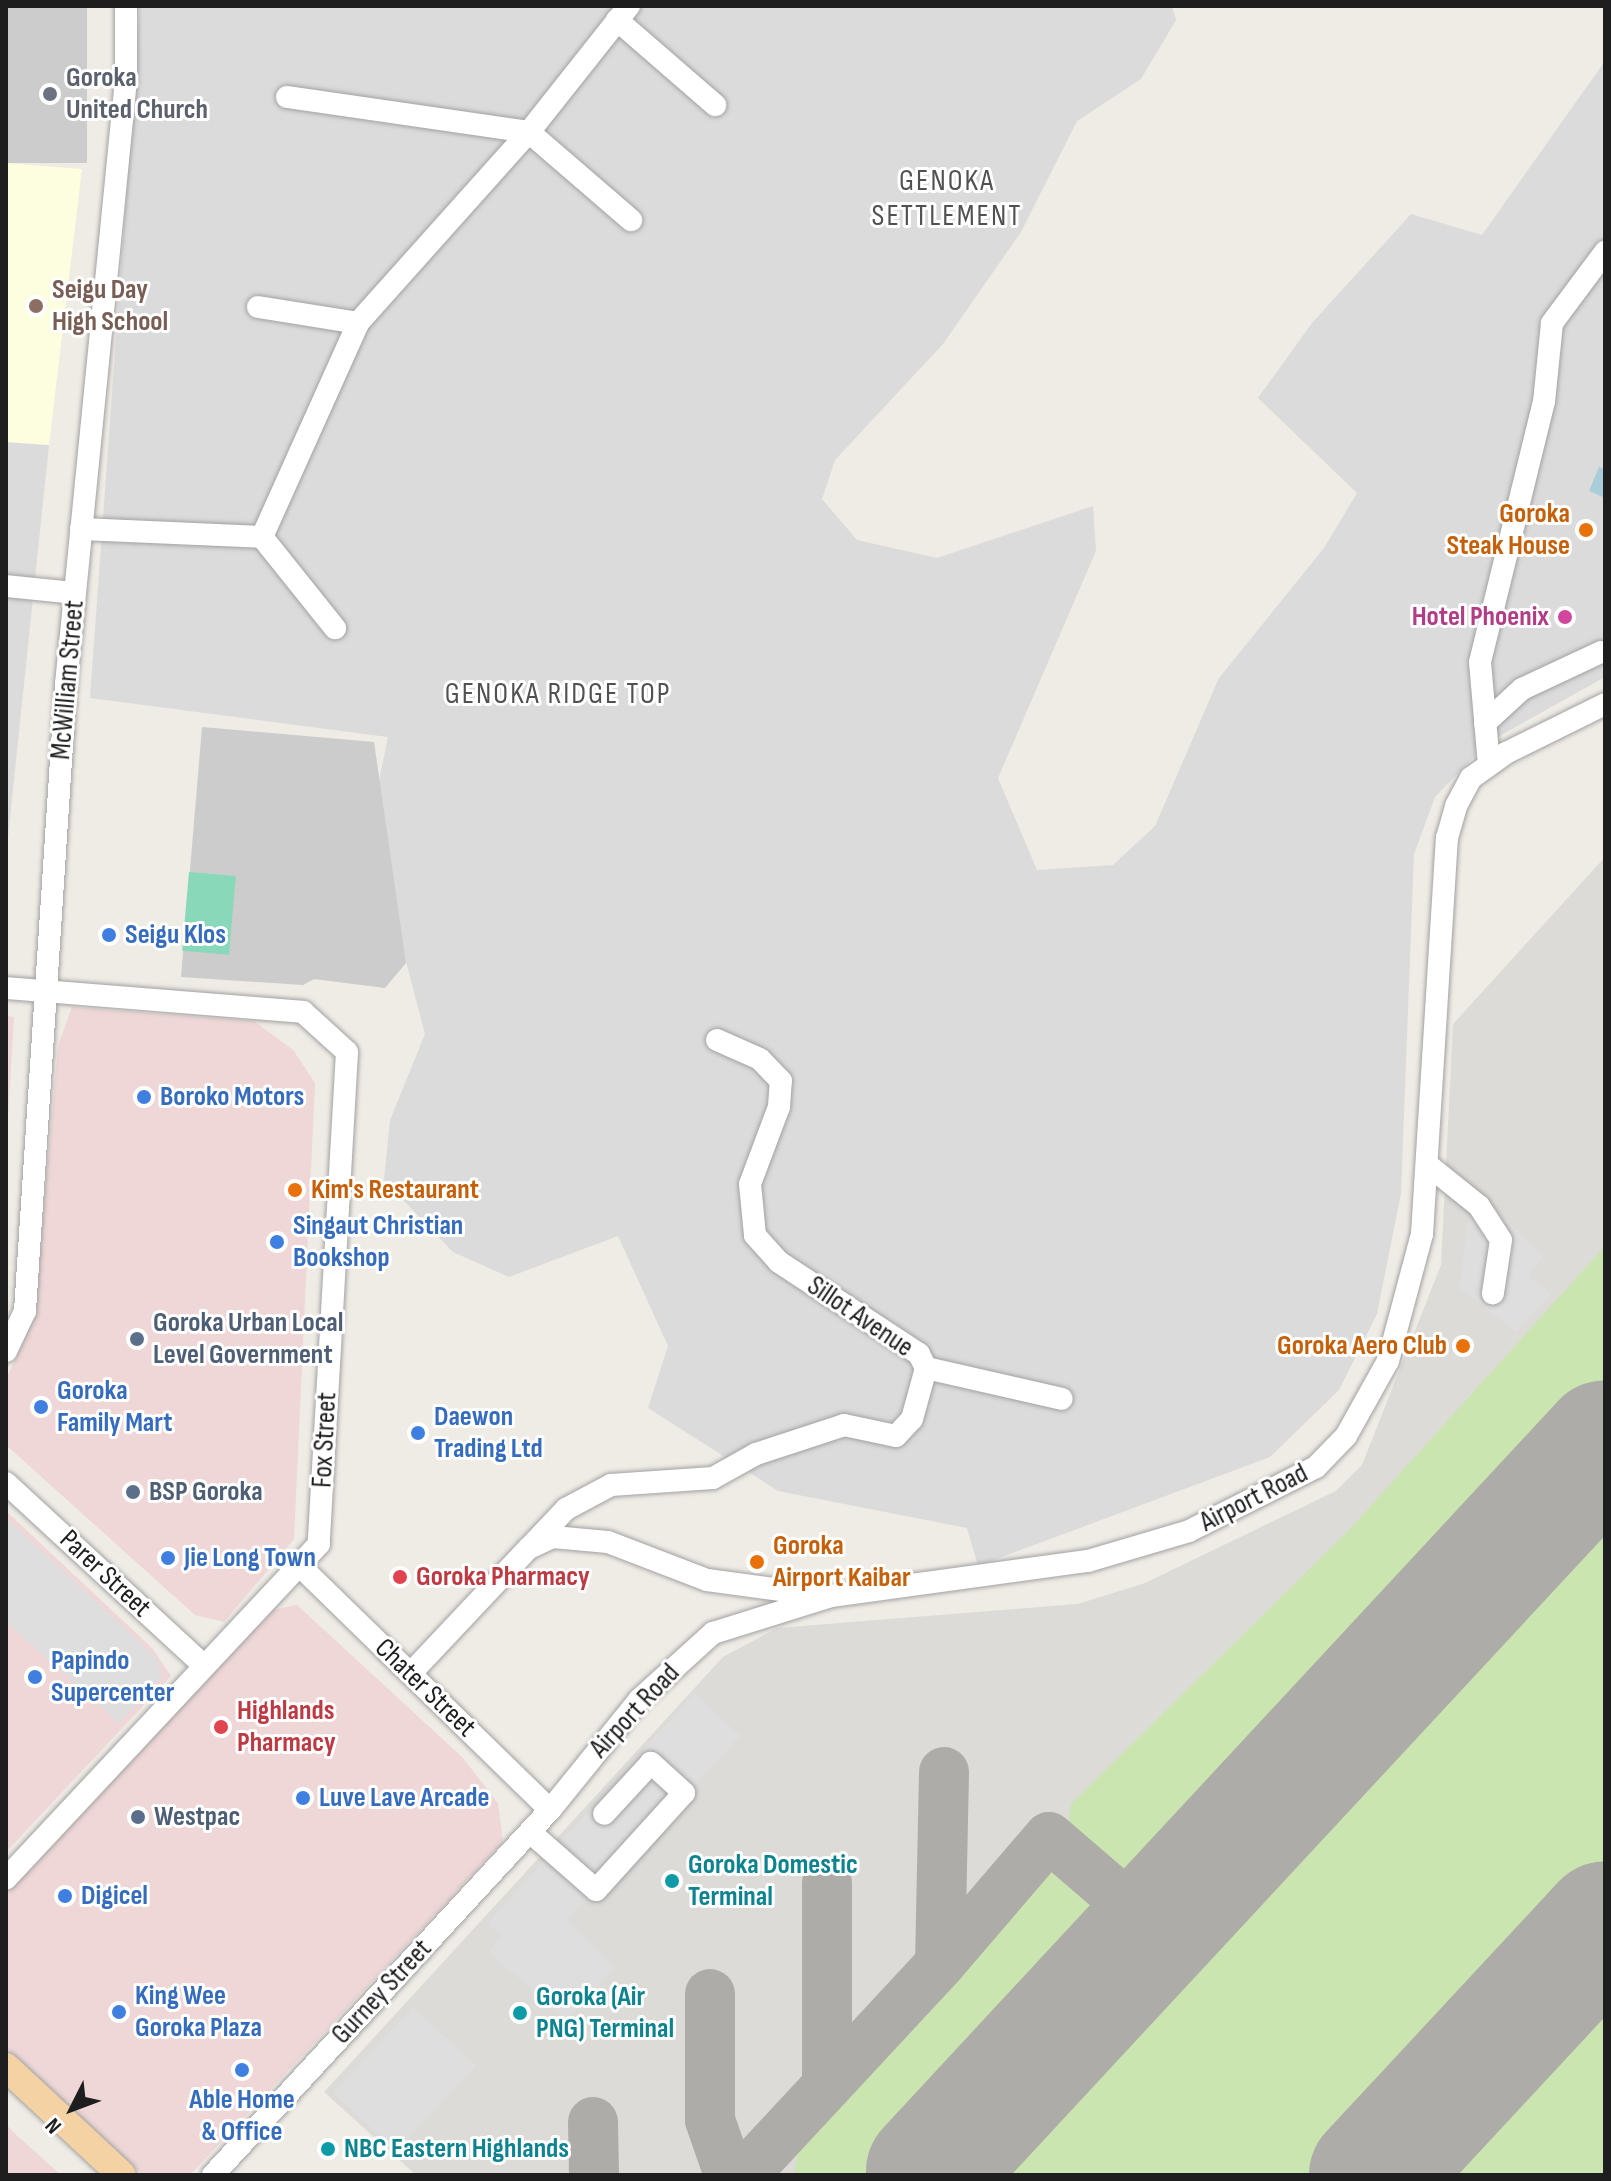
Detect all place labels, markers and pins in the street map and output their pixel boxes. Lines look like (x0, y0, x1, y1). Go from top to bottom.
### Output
place label: Goroka United Church (66, 61, 208, 127)
marker: Goroka United Church (41, 85, 59, 103)
place label: Seigu Day High School (52, 273, 168, 339)
marker: Seigu Day High School (27, 297, 45, 315)
place label: Goroka Steak House (1447, 497, 1570, 563)
marker: Goroka Steak House (1577, 521, 1595, 539)
place label: Hotel Phoenix (1412, 600, 1549, 634)
marker: Hotel Phoenix (1556, 608, 1574, 626)
place label: Seigu Klos (125, 918, 226, 952)
marker: Seigu Klos (100, 926, 118, 944)
place label: Boroko Motors (160, 1080, 304, 1114)
marker: Boroko Motors (135, 1088, 153, 1106)
place label: Kim's Restaurant (311, 1173, 479, 1207)
marker: Kim's Restaurant (286, 1181, 304, 1199)
place label: Singaut Christian Bookshop (293, 1209, 463, 1275)
marker: Singaut Christian Bookshop (268, 1233, 286, 1251)
place label: Goroka Urban Local Level Government (153, 1306, 343, 1372)
place label: Goroka Aero Club (1277, 1329, 1447, 1363)
marker: Goroka Urban Local Level Government (128, 1330, 146, 1348)
marker: Goroka Aero Club (1454, 1337, 1472, 1355)
place label: Goroka Family Mart (57, 1374, 173, 1440)
marker: Goroka Family Mart (32, 1398, 50, 1416)
place label: Daewon Trading Ltd (434, 1400, 543, 1466)
marker: Daewon Trading Ltd (409, 1424, 427, 1442)
place label: BSP Goroka (149, 1475, 263, 1509)
marker: BSP Goroka (124, 1483, 142, 1501)
place label: Goroka Airport Kaibar (773, 1529, 911, 1595)
place label: Jie Long Town (184, 1541, 316, 1575)
marker: Jie Long Town (159, 1549, 177, 1567)
marker: Goroka Airport Kaibar (748, 1553, 766, 1571)
place label: Goroka Pharmacy (416, 1560, 590, 1594)
marker: Goroka Pharmacy (391, 1568, 409, 1586)
place label: Papindo Supercenter (51, 1644, 174, 1710)
marker: Papindo Supercenter (26, 1668, 44, 1686)
place label: Highlands Pharmacy (237, 1694, 336, 1760)
marker: Highlands Pharmacy (212, 1718, 230, 1736)
place label: Luve Lave Arcade (319, 1781, 490, 1815)
marker: Luve Lave Arcade (294, 1789, 312, 1807)
place label: Westpac (154, 1800, 240, 1834)
marker: Westpac (129, 1808, 147, 1826)
place label: Goroka Domestic Terminal (688, 1848, 858, 1914)
marker: Goroka Domestic Terminal (663, 1872, 681, 1890)
place label: Digicel (81, 1879, 148, 1913)
marker: Digicel (56, 1887, 74, 1905)
place label: King Wee Goroka Plaza (135, 1979, 262, 2045)
place label: Goroka (Air PNG) Terminal (536, 1980, 674, 2046)
marker: King Wee Goroka Plaza (110, 2003, 128, 2021)
marker: Goroka (Air PNG) Terminal (511, 2004, 529, 2022)
marker: Able Home & Office (233, 2061, 251, 2079)
place label: Able Home & Office (189, 2083, 295, 2149)
place label: NBC Eastern Highlands (344, 2132, 569, 2166)
marker: NBC Eastern Highlands (319, 2140, 337, 2158)

